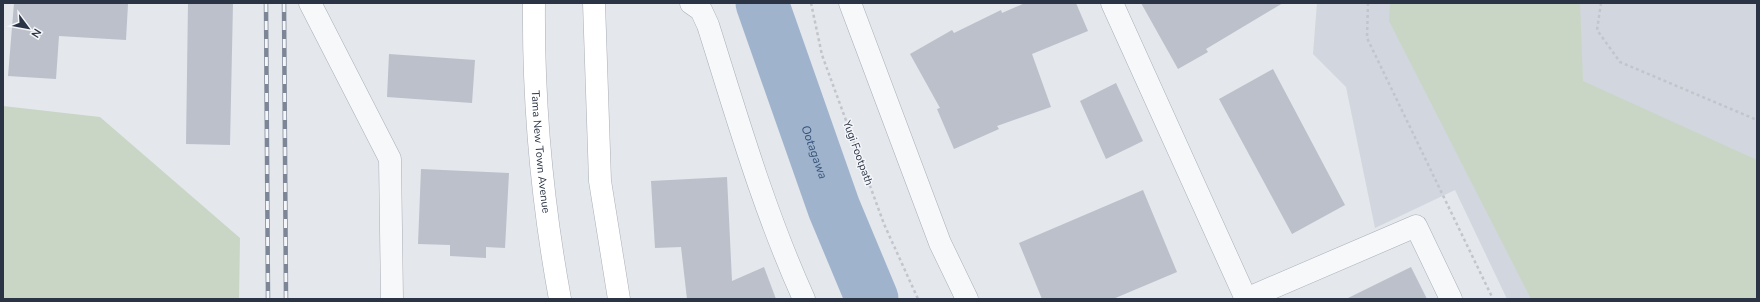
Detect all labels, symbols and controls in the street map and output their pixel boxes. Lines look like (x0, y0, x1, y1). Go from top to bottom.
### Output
north arrow (8, 8, 48, 48)
text: N (28, 26, 45, 41)
street label: Tama New Town Avenue (528, 90, 554, 214)
street label: Yugi Footpath (839, 118, 877, 187)
water label: Ootagawa (798, 123, 831, 181)

